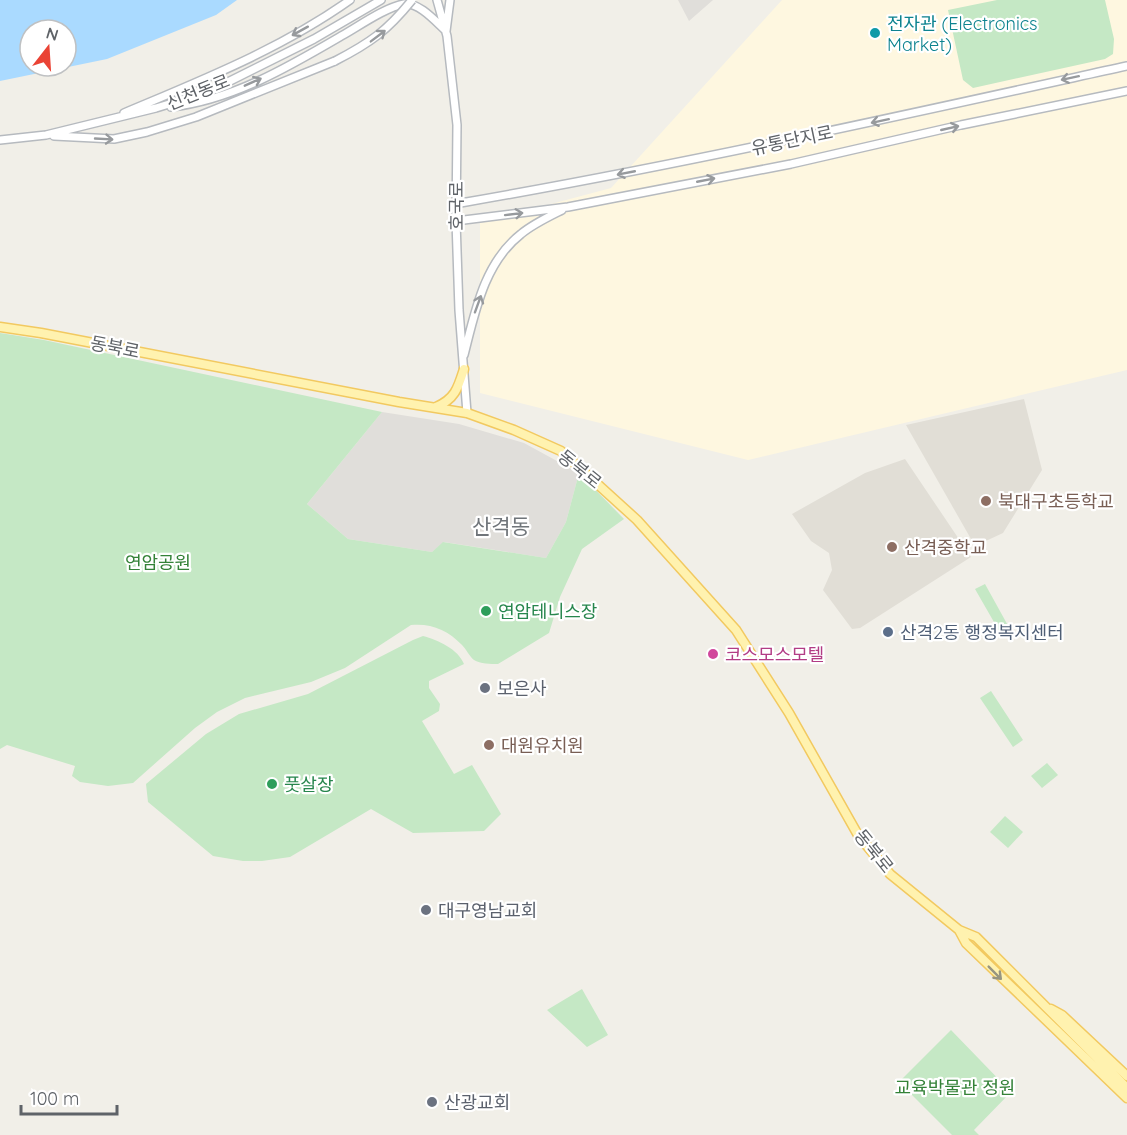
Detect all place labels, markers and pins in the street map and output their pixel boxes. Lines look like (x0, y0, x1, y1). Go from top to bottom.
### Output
place label: 전자관 (Electronics Market) (887, 12, 1038, 56)
marker: 전자관 (Electronics Market) (868, 26, 882, 40)
place label: 북대구초등학교 (998, 490, 1114, 513)
marker: 북대구초등학교 (979, 494, 993, 508)
place label: 산격중학교 (904, 536, 987, 559)
marker: 산격중학교 (885, 540, 899, 554)
place label: 연암테니스장 (498, 600, 597, 623)
marker: 연암테니스장 (479, 604, 493, 618)
place label: 산격2동 행정복지센터 (900, 621, 1064, 644)
marker: 산격2동 행정복지센터 (881, 625, 895, 639)
place label: 코스모스모텔 (725, 643, 824, 666)
marker: 코스모스모텔 (706, 647, 720, 661)
place label: 보은사 (497, 677, 547, 700)
marker: 보은사 (478, 681, 492, 695)
place label: 대원유치원 (501, 734, 584, 757)
marker: 대원유치원 (482, 738, 496, 752)
place label: 풋살장 (284, 773, 334, 796)
marker: 풋살장 (265, 777, 279, 791)
place label: 대구영남교회 (438, 899, 537, 922)
marker: 대구영남교회 (419, 903, 433, 917)
place label: 산광교회 (444, 1091, 510, 1114)
marker: 산광교회 (425, 1095, 439, 1109)

